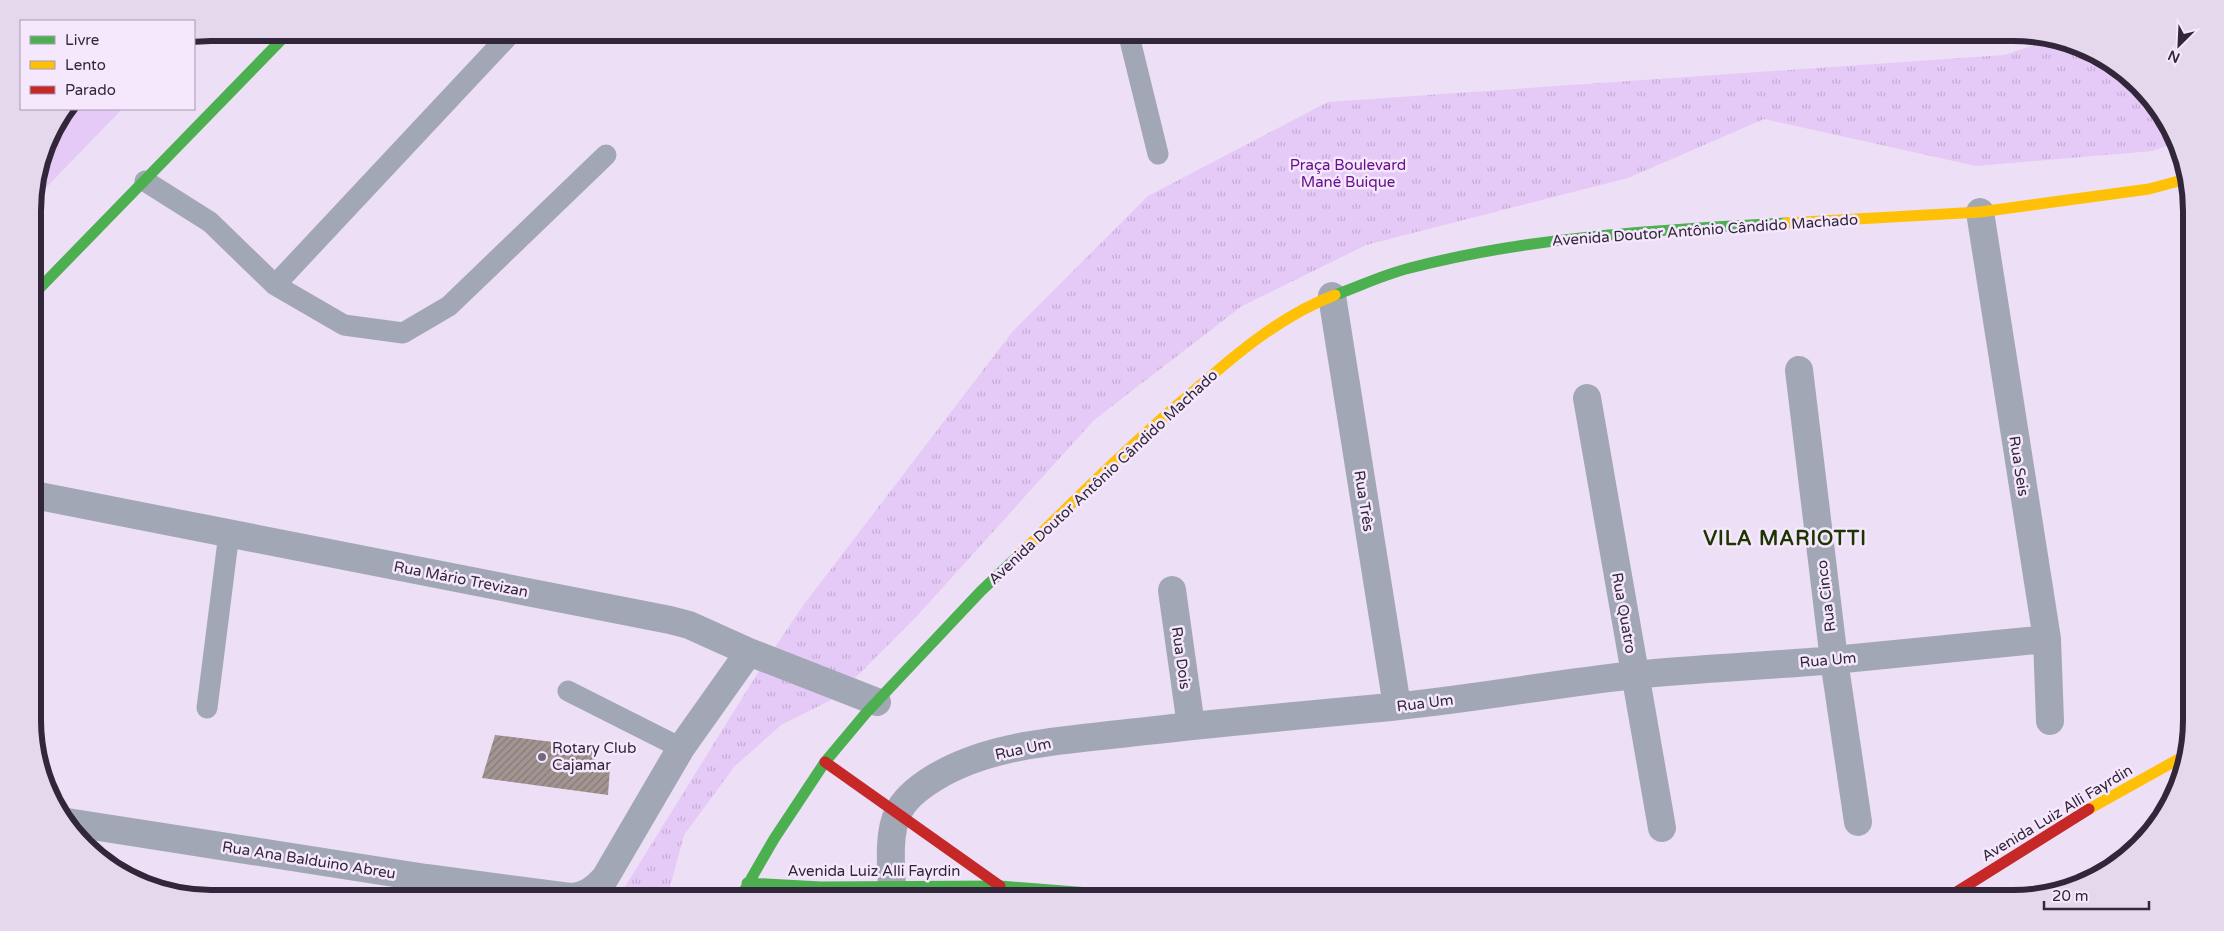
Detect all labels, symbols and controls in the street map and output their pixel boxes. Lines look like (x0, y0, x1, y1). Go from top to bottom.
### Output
legend (20, 20, 195, 110)
north arrow (2154, 20, 2204, 70)
text: Livre (65, 31, 99, 49)
text: N (2165, 46, 2183, 66)
text: Lento (65, 56, 106, 74)
text: Parado (65, 81, 116, 99)
park label: Praça Boulevard Mané Buique (1290, 156, 1406, 191)
street label: Avenida Doutor Antônio Cândido Machado (1551, 210, 1859, 250)
street label: Avenida Doutor Antônio Cândido Machado (985, 366, 1221, 588)
street label: Rua Seis (2005, 435, 2033, 497)
street label: Rua Três (1350, 469, 1378, 533)
district label: VILA MARIOTTI (1703, 527, 1867, 551)
street label: Rua Mário Trevizan (392, 557, 530, 601)
street label: Rua Cinco (1813, 559, 1839, 633)
street label: Rua Quatro (1608, 571, 1640, 655)
street label: Rua Dois (1168, 625, 1194, 691)
street label: Rua Um (1799, 649, 1857, 671)
street label: Rua Um (1396, 691, 1454, 715)
street label: Rua Um (993, 734, 1053, 764)
place label: Rotary Club Cajamar (552, 739, 636, 774)
marker: Rotary Club Cajamar (536, 751, 548, 763)
street label: Avenida Luiz Alli Fayrdin (1978, 761, 2136, 865)
street label: Rua Ana Balduino Abreu (221, 837, 397, 883)
street label: Avenida Luiz Alli Fayrdin (788, 862, 960, 880)
scale bar (2044, 878, 2149, 910)
text: 20 m (2052, 887, 2089, 905)

